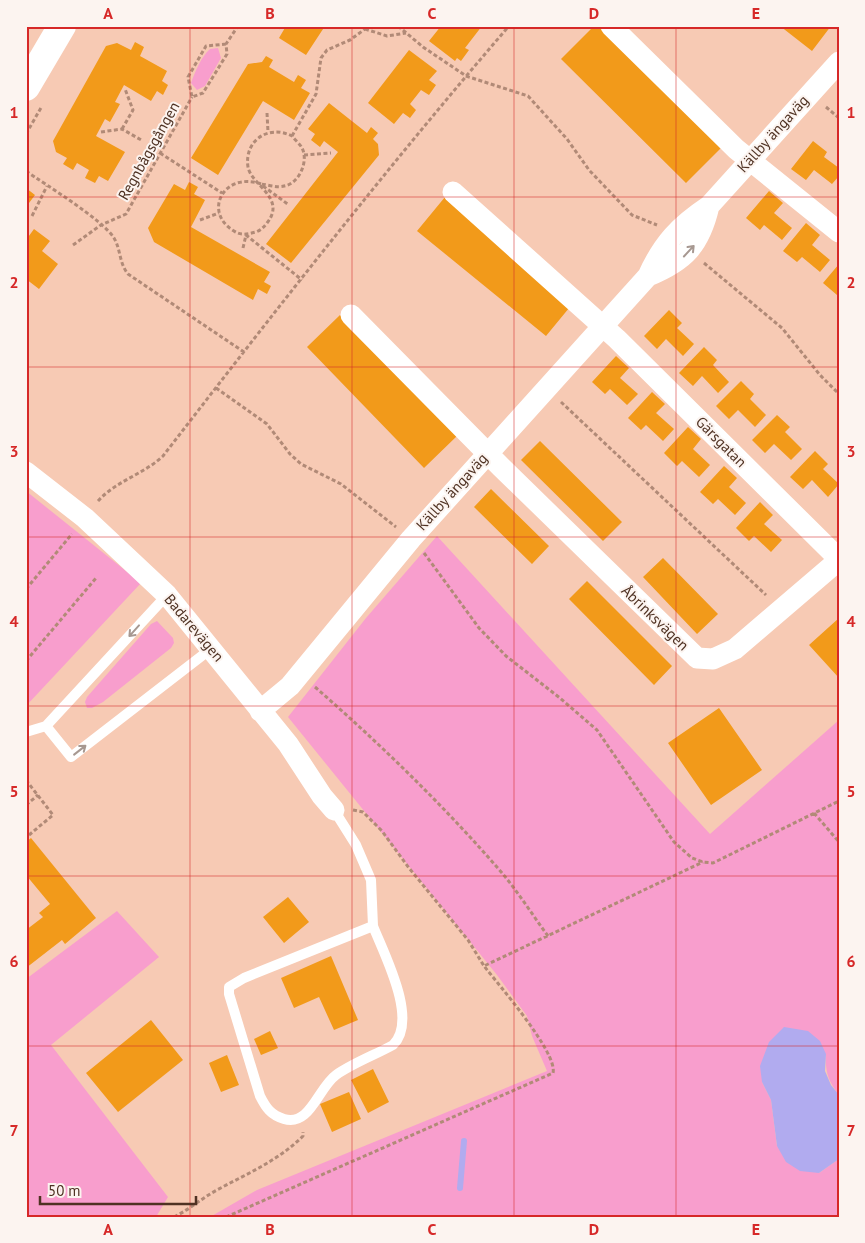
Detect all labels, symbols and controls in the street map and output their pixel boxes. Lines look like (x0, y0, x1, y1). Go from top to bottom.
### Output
text: A (103, 3, 113, 23)
text: B (265, 3, 275, 23)
text: C (428, 3, 437, 23)
text: D (589, 3, 599, 23)
text: E (752, 3, 760, 23)
street label: Källby ängaväg (733, 91, 812, 176)
street label: Regnbågsgången (114, 98, 183, 203)
text: 1 (9, 102, 19, 122)
text: 1 (846, 102, 856, 122)
one-way arrow (683, 244, 695, 257)
text: 2 (9, 272, 19, 292)
text: 2 (846, 272, 856, 292)
street label: Gärsgatan (692, 412, 751, 471)
text: 3 (9, 441, 19, 461)
text: 3 (846, 441, 856, 461)
street label: Källby ängaväg (412, 449, 491, 534)
street label: Åbrinksvägen (618, 581, 693, 654)
street label: Badarevägen (161, 590, 228, 665)
text: 4 (9, 611, 19, 631)
text: 4 (846, 611, 856, 631)
one-way arrow (128, 624, 140, 637)
one-way arrow (73, 745, 87, 755)
text: 5 (9, 781, 19, 801)
text: 5 (846, 781, 856, 801)
text: 6 (9, 951, 19, 971)
text: 6 (846, 951, 856, 971)
text: 7 (9, 1120, 19, 1140)
text: 7 (846, 1120, 856, 1140)
scale bar (40, 1173, 196, 1205)
text: 50 m (48, 1181, 81, 1200)
text: A (103, 1219, 113, 1239)
text: B (265, 1219, 275, 1239)
text: C (428, 1219, 437, 1239)
text: D (589, 1219, 599, 1239)
text: E (752, 1219, 760, 1239)

